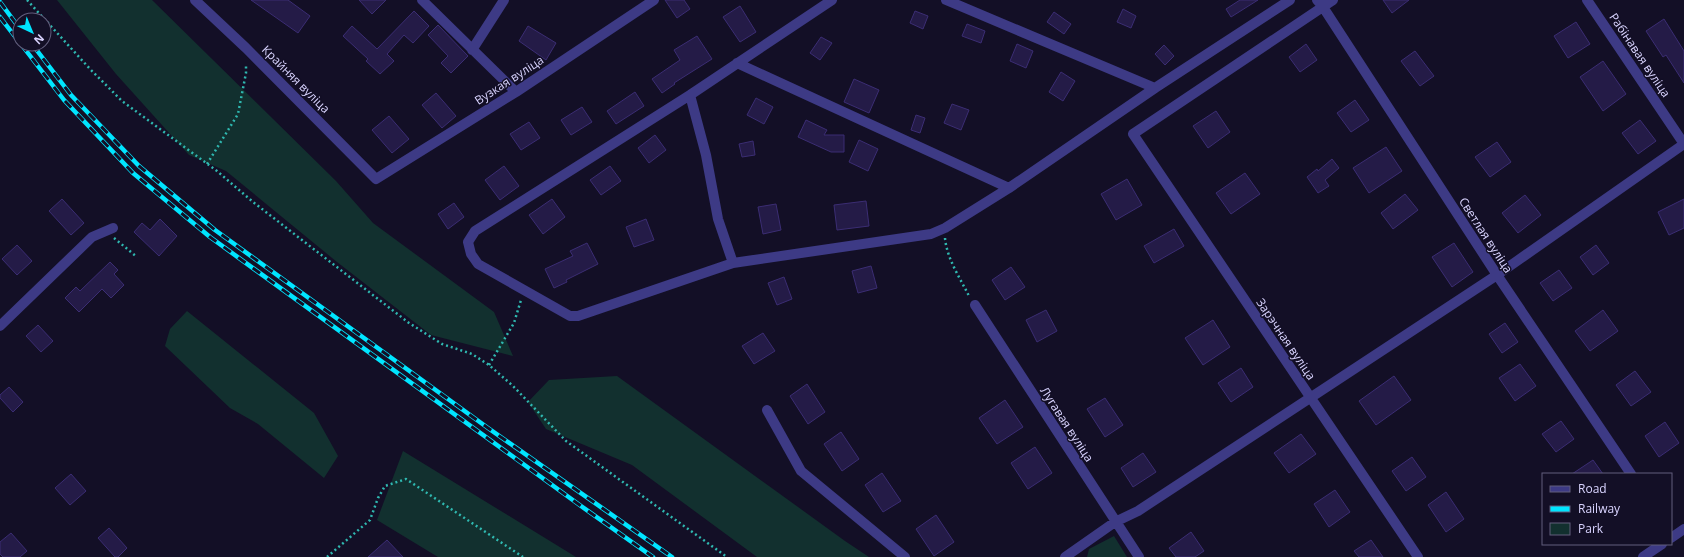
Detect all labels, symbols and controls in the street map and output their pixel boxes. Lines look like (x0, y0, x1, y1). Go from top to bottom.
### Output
street label: Рабінавая вуліца (1605, 9, 1675, 101)
north arrow (12, 12, 52, 52)
text: N (31, 31, 48, 48)
street label: Крайняя вуліца (258, 41, 334, 117)
street label: Вузкая вуліца (471, 51, 547, 109)
street label: Светлая вуліца (1455, 194, 1517, 276)
street label: Зарэчная вуліца (1252, 295, 1320, 383)
street label: Лугавая вуліца (1036, 383, 1098, 465)
legend (1542, 473, 1672, 545)
text: Road (1578, 480, 1607, 497)
text: Railway (1578, 500, 1621, 517)
text: Park (1578, 520, 1604, 537)

